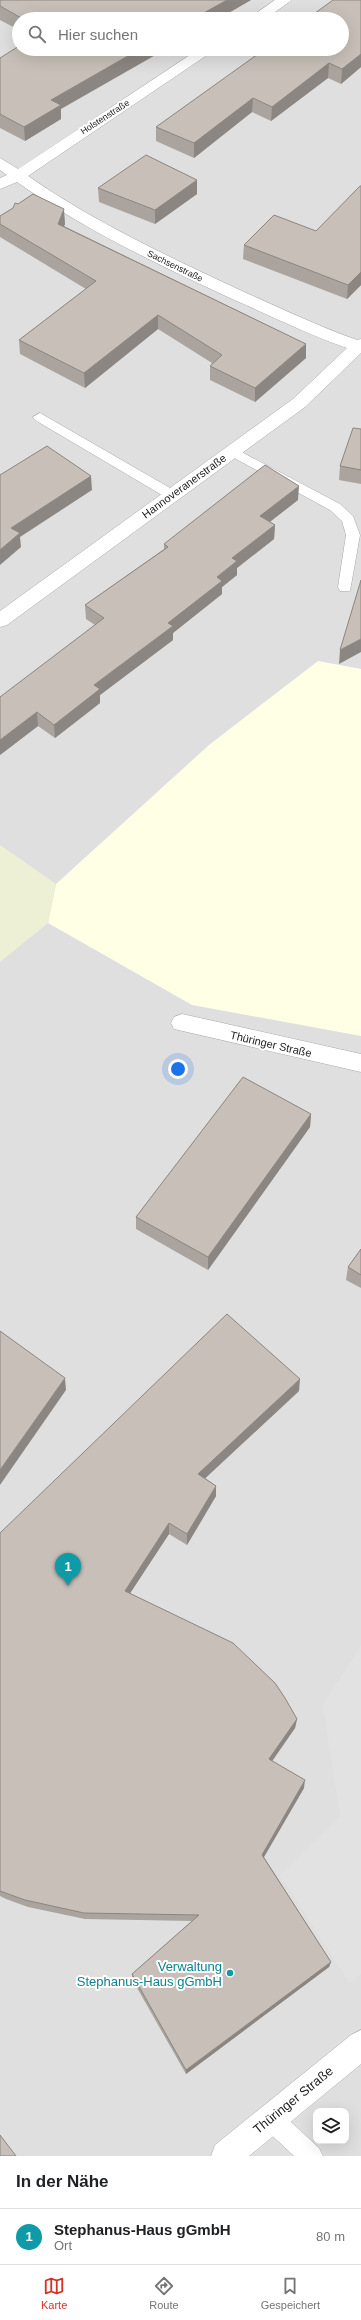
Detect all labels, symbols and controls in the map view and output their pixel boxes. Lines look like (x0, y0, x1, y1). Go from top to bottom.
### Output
search box (12, 12, 349, 56)
icon: search (26, 23, 48, 45)
text: Hier suchen (58, 26, 138, 43)
street label: Holstenstraße (79, 98, 131, 136)
street label: Sachsenstraße (146, 248, 204, 284)
street label: Hannoveranerstraße (140, 451, 228, 521)
street label: Thüringer Straße (229, 1029, 313, 1059)
your location (168, 1059, 188, 1079)
pin: 1 (55, 1553, 81, 1586)
place label: Verwaltung Stephanus-Haus gGmbH (77, 1959, 222, 1989)
marker: Verwaltung Stephanus-Haus gGmbH (225, 1968, 235, 1978)
street label: Thüringer Straße (250, 2063, 336, 2137)
map controls (313, 2108, 349, 2144)
button: layers (313, 2108, 349, 2144)
text: In der Nähe (16, 2172, 109, 2191)
text: Stephanus-Haus gGmbH (54, 2221, 231, 2238)
text: 1 (25, 2229, 33, 2244)
text: 80 m (316, 2229, 345, 2244)
text: Ort (54, 2238, 72, 2253)
tab: Karte (41, 2275, 67, 2311)
tab: Route (149, 2275, 179, 2311)
tab: Gespeichert (261, 2275, 320, 2311)

